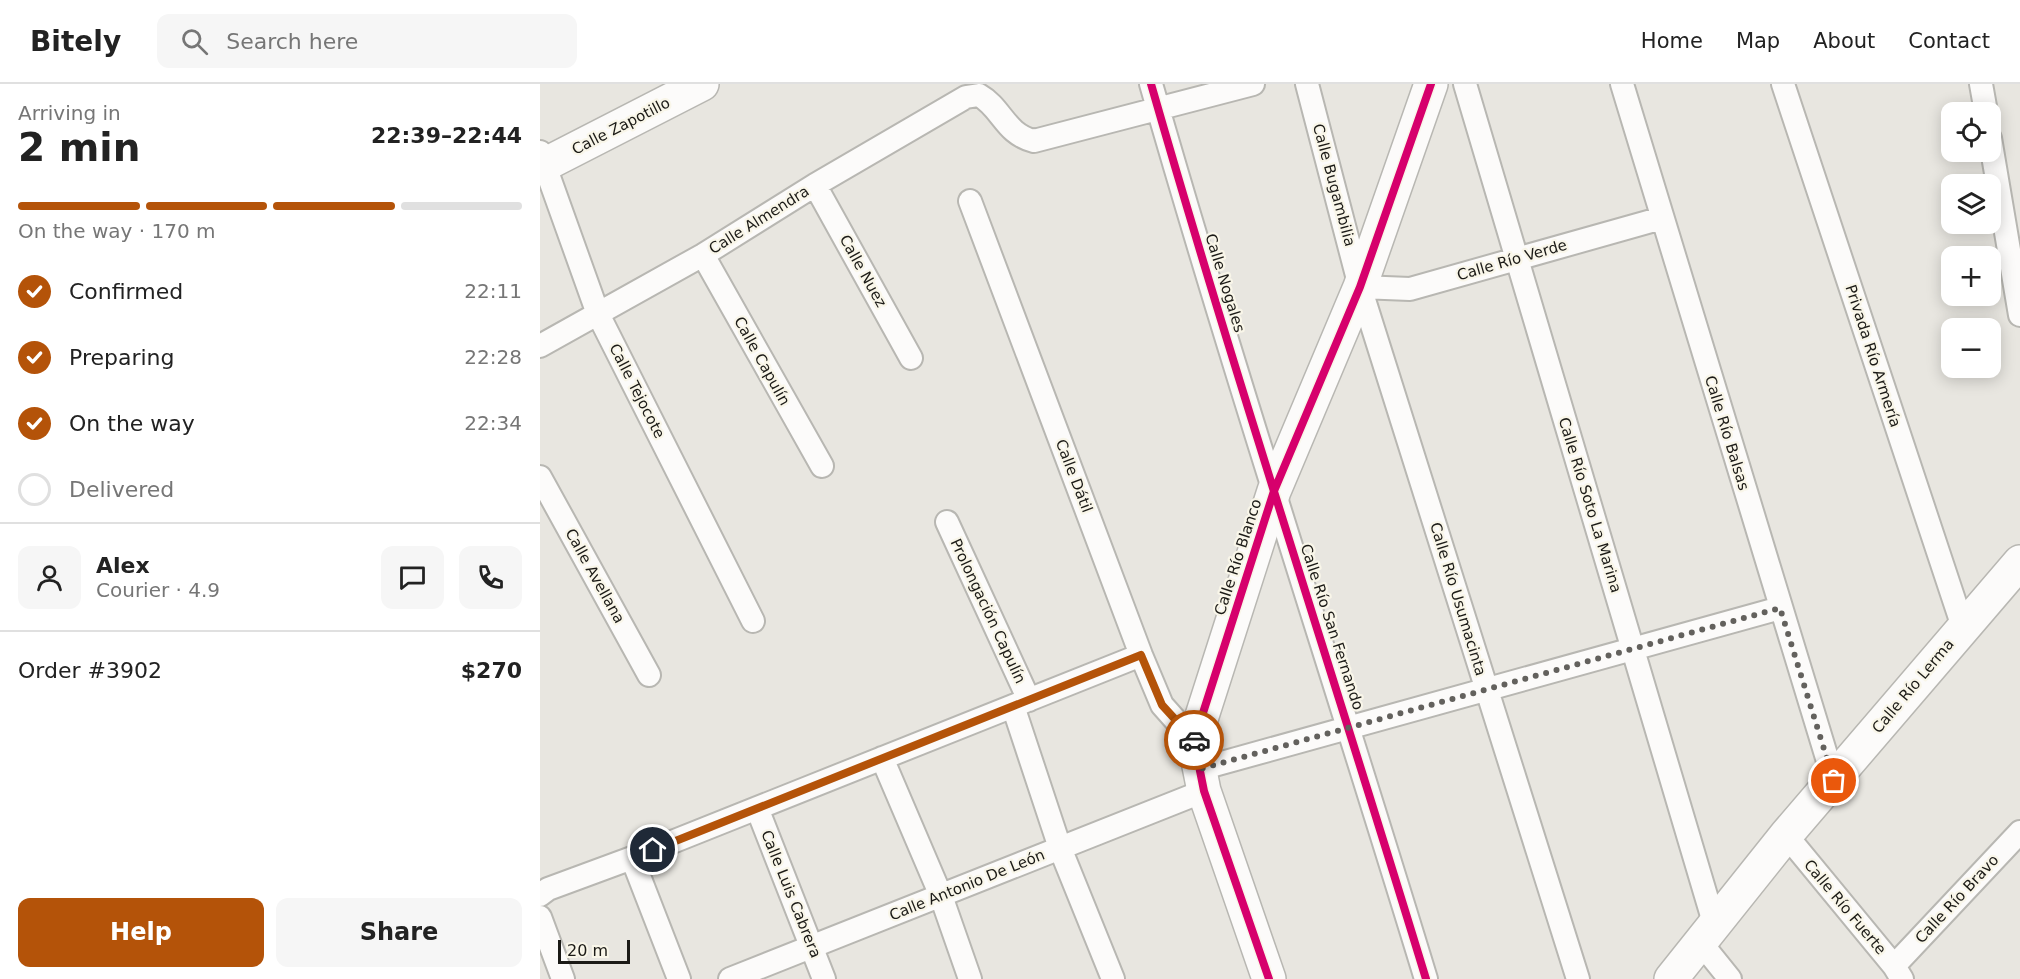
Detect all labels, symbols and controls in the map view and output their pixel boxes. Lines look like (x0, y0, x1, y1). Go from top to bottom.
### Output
search box (157, 14, 577, 68)
text: Bitely (30, 25, 121, 58)
icon: search (178, 25, 211, 58)
text: Search here (226, 29, 358, 54)
text: Home (1641, 29, 1703, 53)
text: Map (1736, 29, 1780, 53)
text: About (1813, 29, 1875, 53)
text: Contact (1908, 29, 1990, 53)
street label: Calle Zapotillo (569, 94, 673, 158)
text: Arriving in (18, 101, 121, 125)
map controls (1941, 102, 2001, 378)
button: locate (1941, 102, 2001, 162)
street label: Calle Bugambilia (1309, 122, 1359, 248)
text: 22:39–22:44 (371, 123, 522, 148)
text: 2 min (18, 125, 140, 170)
button: layers (1941, 174, 2001, 234)
street label: Calle Almendra (706, 182, 812, 258)
text: On the way · 170 m (18, 219, 216, 243)
street label: Calle Nogales (1201, 231, 1249, 335)
street label: Calle Nuez (836, 232, 890, 310)
street label: Calle Río Verde (1455, 236, 1569, 284)
button: + (1941, 246, 2001, 306)
icon: check (18, 275, 51, 308)
text: Confirmed (69, 279, 183, 304)
text: 22:11 (464, 279, 522, 303)
street label: Privada Río Armería (1841, 282, 1905, 430)
street label: Calle Capulín (730, 314, 794, 408)
button: − (1941, 318, 2001, 378)
icon: check (18, 341, 51, 374)
street label: Calle Tejocote (605, 341, 669, 441)
text: Preparing (69, 345, 175, 370)
text: 22:28 (464, 345, 522, 369)
street label: Calle Río Balsas (1701, 373, 1753, 493)
icon: check (18, 407, 51, 440)
text: On the way (69, 411, 195, 436)
text: 22:34 (464, 411, 522, 435)
street label: Calle Río Soto La Marina (1555, 415, 1625, 595)
street label: Calle Dátil (1052, 437, 1096, 515)
text: Delivered (69, 477, 174, 502)
street label: Calle Río Blanco (1211, 497, 1265, 617)
street label: Calle Río Usumacinta (1426, 520, 1490, 678)
street label: Calle Avellana (562, 525, 628, 627)
street label: Prolongación Capulín (947, 536, 1029, 686)
street label: Calle Río San Fernando (1297, 542, 1367, 712)
button: person (18, 546, 81, 609)
button: chat (381, 546, 444, 609)
button: phone (459, 546, 522, 609)
text: Alex (96, 553, 150, 578)
text: Courier · 4.9 (96, 578, 220, 602)
street label: Calle Río Lerma (1868, 635, 1958, 737)
text: Order #3902 (18, 658, 162, 683)
text: $270 (461, 658, 522, 683)
courier (1164, 710, 1224, 770)
icon: car (1178, 724, 1211, 757)
pin (1808, 755, 1859, 806)
icon: bag (1817, 764, 1850, 797)
pin (627, 824, 678, 875)
street label: Calle Luis Cabrera (757, 828, 825, 960)
icon: home (636, 833, 669, 866)
street label: Calle Antonio De León (887, 846, 1047, 924)
street label: Calle Río Bravo (1911, 851, 2003, 947)
street label: Calle Río Fuerte (1800, 856, 1890, 958)
button: Help (18, 898, 264, 967)
button: Share (276, 898, 522, 967)
scale bar (558, 937, 630, 964)
text: 20 m (567, 941, 608, 960)

